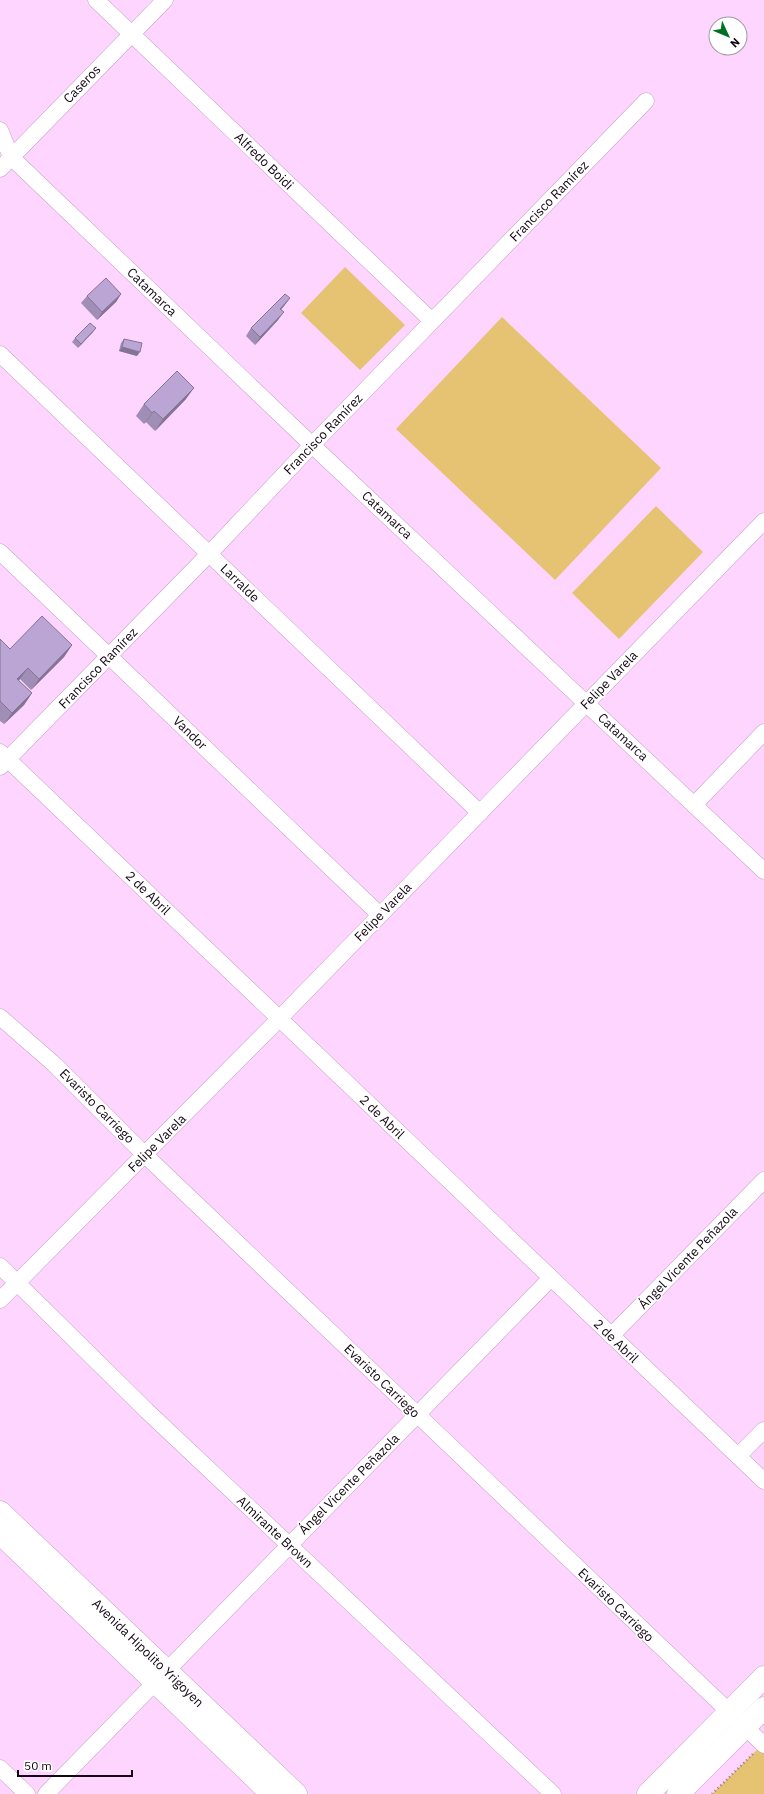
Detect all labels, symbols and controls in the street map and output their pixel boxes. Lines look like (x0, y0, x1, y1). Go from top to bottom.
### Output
north arrow (708, 16, 748, 56)
text: N (727, 35, 743, 51)
street label: Caseros (60, 61, 104, 107)
street label: Alfredo Boidi (231, 129, 297, 193)
street label: Francisco Ramírez (506, 157, 592, 245)
street label: Catamarca (123, 264, 181, 320)
street label: Francisco Ramírez (280, 390, 366, 478)
street label: Catamarca (358, 487, 416, 543)
street label: Larralde (217, 560, 263, 606)
street label: Francisco Ramírez (55, 624, 141, 712)
street label: Felipe Varela (577, 647, 641, 713)
street label: Catamarca (594, 709, 652, 765)
street label: Vandor (169, 712, 211, 754)
street label: 2 de Abril (122, 867, 174, 919)
street label: Felipe Varela (351, 879, 415, 945)
street label: Evaristo Carriego (56, 1065, 138, 1147)
street label: 2 de Abril (356, 1091, 408, 1143)
street label: Felipe Varela (124, 1110, 190, 1176)
street label: Ángel Vicente Peñazola (635, 1203, 741, 1313)
street label: 2 de Abril (590, 1315, 642, 1367)
street label: Evaristo Carriego (341, 1341, 423, 1421)
street label: Ángel Vicente Peñazola (295, 1430, 403, 1538)
street label: Almirante Brown (233, 1492, 317, 1572)
street label: Evaristo Carriego (575, 1565, 657, 1645)
street label: Avenida Hipolito Yrigoyen (89, 1595, 207, 1711)
scale bar (18, 1752, 132, 1778)
text: 50 m (24, 1758, 52, 1773)

